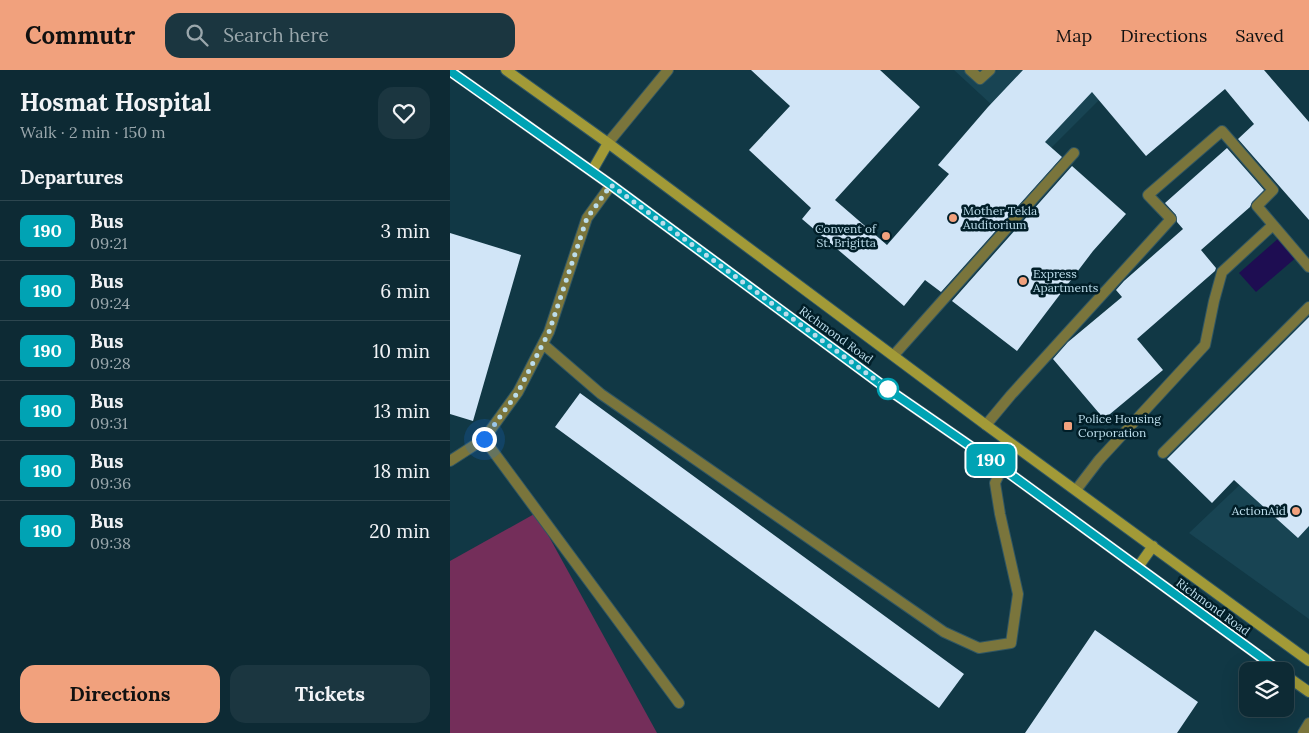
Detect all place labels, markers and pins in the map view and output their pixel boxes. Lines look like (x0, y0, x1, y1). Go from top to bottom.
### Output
place label: Mother Tekla Auditorium (962, 203, 1037, 232)
marker: Mother Tekla Auditorium (947, 212, 959, 224)
place label: Convent of St. Brigitta (815, 221, 877, 250)
marker: Convent of St. Brigitta (880, 230, 892, 242)
place label: Express Apartments (1032, 266, 1099, 295)
marker: Express Apartments (1017, 275, 1029, 287)
unlabelled marker (877, 378, 899, 400)
place label: Police Housing Corporation (1078, 411, 1161, 440)
marker: Police Housing Corporation (1062, 420, 1074, 432)
place label: ActionAid (1231, 503, 1286, 518)
marker: ActionAid (1290, 505, 1302, 517)

